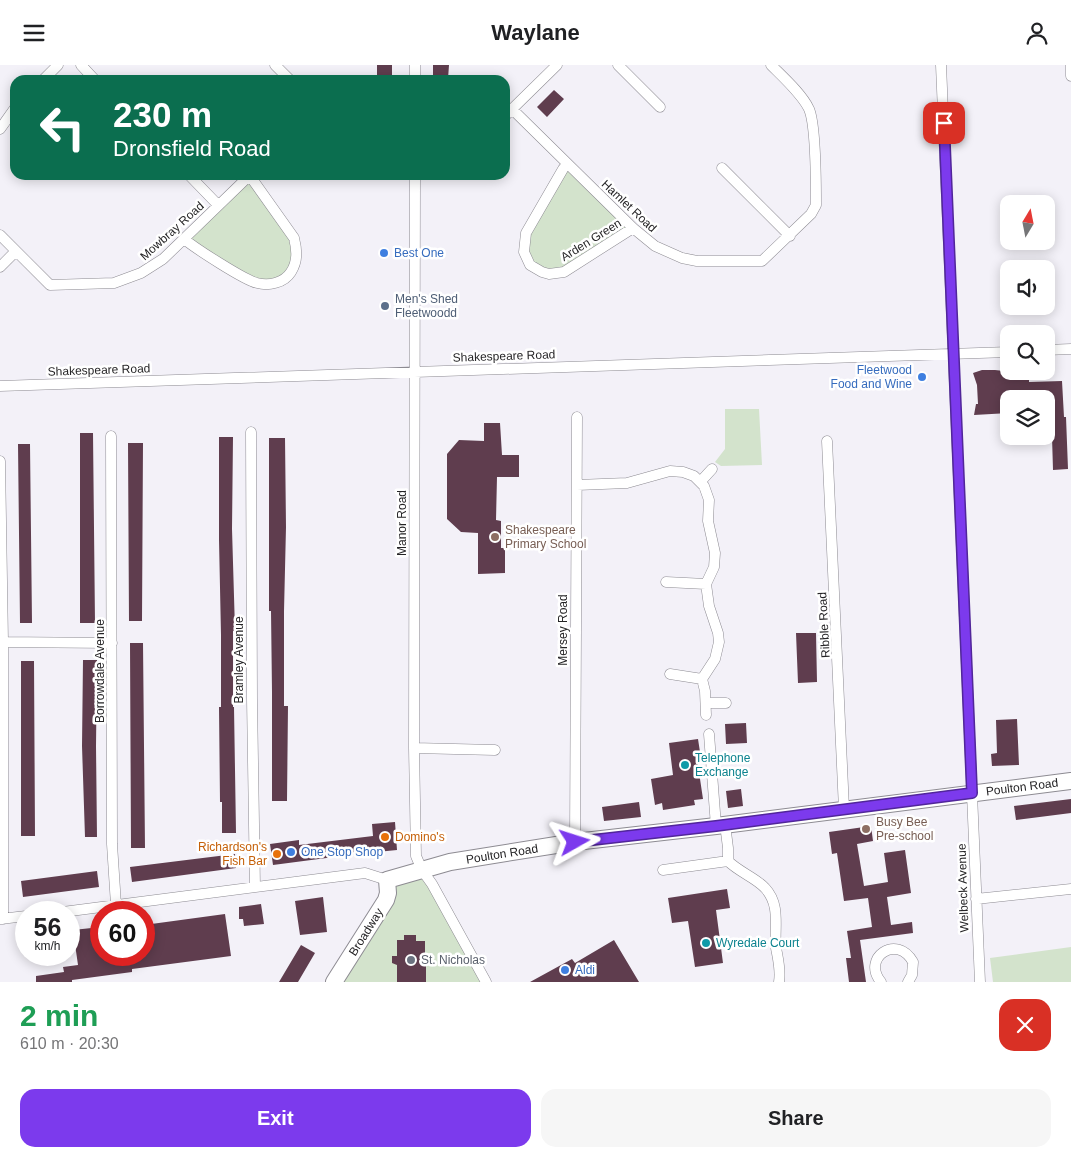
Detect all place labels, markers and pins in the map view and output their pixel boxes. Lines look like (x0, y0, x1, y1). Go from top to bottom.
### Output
pin (923, 102, 965, 144)
place label: Best One (394, 246, 444, 260)
marker: Best One (378, 247, 390, 259)
place label: Men's Shed Fleetwoodd (395, 292, 458, 320)
marker: Men's Shed Fleetwoodd (379, 300, 391, 312)
place label: Fleetwood Food and Wine (831, 363, 912, 391)
marker: Fleetwood Food and Wine (916, 371, 928, 383)
place label: Shakespeare Primary School (505, 523, 586, 551)
marker: Shakespeare Primary School (489, 531, 501, 543)
place label: Telephone Exchange (695, 751, 751, 779)
marker: Telephone Exchange (679, 759, 691, 771)
place label: Busy Bee Pre-school (876, 815, 933, 843)
marker: Busy Bee Pre-school (860, 823, 872, 835)
place label: Domino's (395, 830, 445, 844)
marker: Domino's (379, 831, 391, 843)
place label: Richardson's Fish Bar (198, 840, 267, 868)
place label: One Stop Shop (301, 845, 383, 859)
marker: One Stop Shop (285, 846, 297, 858)
marker: Richardson's Fish Bar (271, 848, 283, 860)
place label: Wyredale Court (716, 936, 800, 950)
marker: Wyredale Court (700, 937, 712, 949)
place label: St. Nicholas (421, 953, 485, 967)
marker: St. Nicholas (405, 954, 417, 966)
place label: Aldi (575, 963, 595, 977)
marker: Aldi (559, 964, 571, 976)

